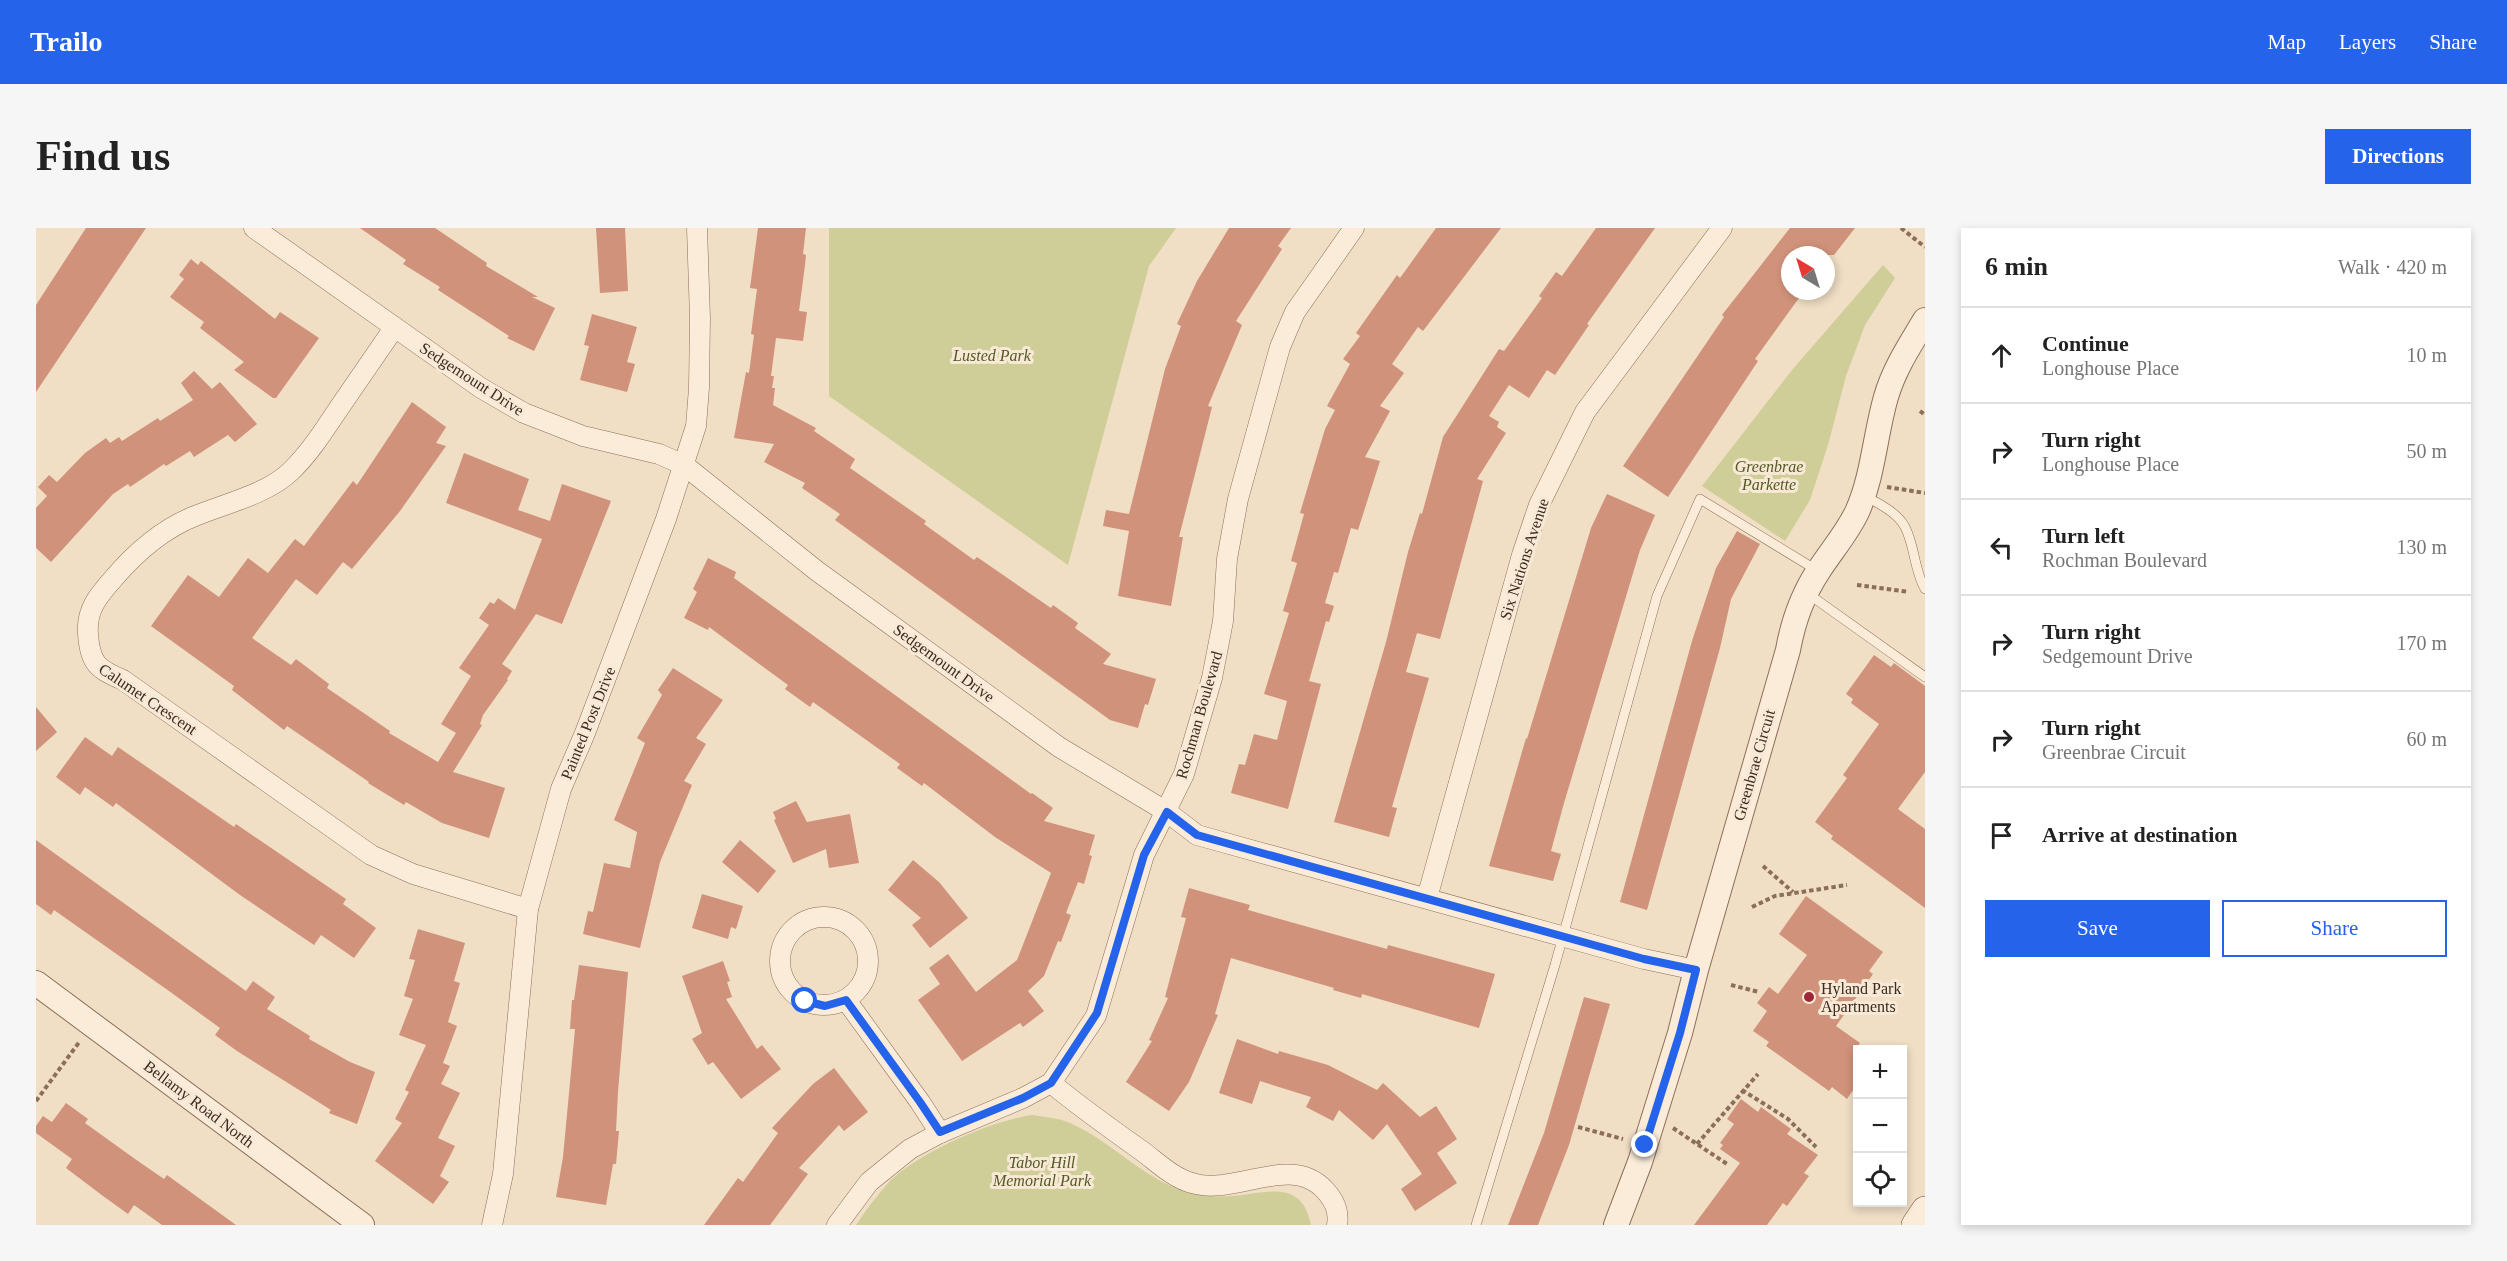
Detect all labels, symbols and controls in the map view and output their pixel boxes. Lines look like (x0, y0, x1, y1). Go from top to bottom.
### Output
text: Trailo (30, 26, 103, 57)
text: Map (2268, 30, 2306, 54)
text: Layers (2339, 30, 2396, 54)
text: Share (2429, 30, 2477, 54)
button: Directions (2325, 129, 2471, 184)
text: Find us (36, 133, 170, 179)
north arrow (1781, 246, 1835, 300)
text: 6 min (1985, 252, 2048, 281)
text: Walk · 420 m (2338, 256, 2447, 278)
text: Continue (2042, 331, 2129, 356)
street label: Sedgemount Drive (416, 339, 527, 420)
icon: ahead (1985, 339, 2018, 372)
text: 10 m (2406, 344, 2447, 366)
park label: Lusted Park (952, 347, 1032, 364)
text: Longhouse Place (2042, 357, 2179, 379)
text: Turn right (2042, 427, 2141, 452)
icon: right (1985, 435, 2018, 468)
text: 50 m (2406, 440, 2447, 462)
text: Longhouse Place (2042, 453, 2179, 475)
park label: Greenbrae Parkette (1735, 458, 1803, 493)
street label: Six Nations Avenue (1496, 496, 1552, 622)
text: Turn left (2042, 523, 2125, 548)
icon: left (1985, 531, 2018, 564)
text: 130 m (2396, 536, 2447, 558)
text: Rochman Boulevard (2042, 549, 2207, 571)
text: Turn right (2042, 619, 2141, 644)
street label: Sedgemount Drive (890, 621, 998, 706)
icon: right (1985, 627, 2018, 660)
text: 170 m (2396, 632, 2447, 654)
text: Sedgemount Drive (2042, 645, 2193, 667)
street label: Rochman Boulevard (1173, 649, 1225, 781)
street label: Calumet Crescent (96, 660, 201, 738)
street label: Painted Post Drive (558, 664, 618, 782)
street label: Greenbrae Circuit (1730, 707, 1778, 823)
text: Turn right (2042, 715, 2141, 740)
icon: right (1985, 723, 2018, 756)
text: 60 m (2406, 728, 2447, 750)
text: Greenbrae Circuit (2042, 741, 2186, 763)
icon: arrive (1985, 819, 2018, 852)
text: Arrive at destination (2042, 822, 2238, 847)
button: Save (1985, 900, 2210, 957)
button: Share (2222, 900, 2447, 957)
place label: Hyland Park Apartments (1821, 980, 1901, 1016)
route start (791, 987, 817, 1013)
marker: Hyland Park Apartments (1802, 990, 1816, 1004)
map controls (1853, 1045, 1907, 1207)
button: + (1853, 1045, 1907, 1099)
street label: Bellamy Road North (140, 1057, 257, 1152)
button: − (1853, 1099, 1907, 1153)
route end (1631, 1131, 1657, 1157)
button: locate (1853, 1153, 1907, 1207)
park label: Tabor Hill Memorial Park (992, 1154, 1092, 1189)

